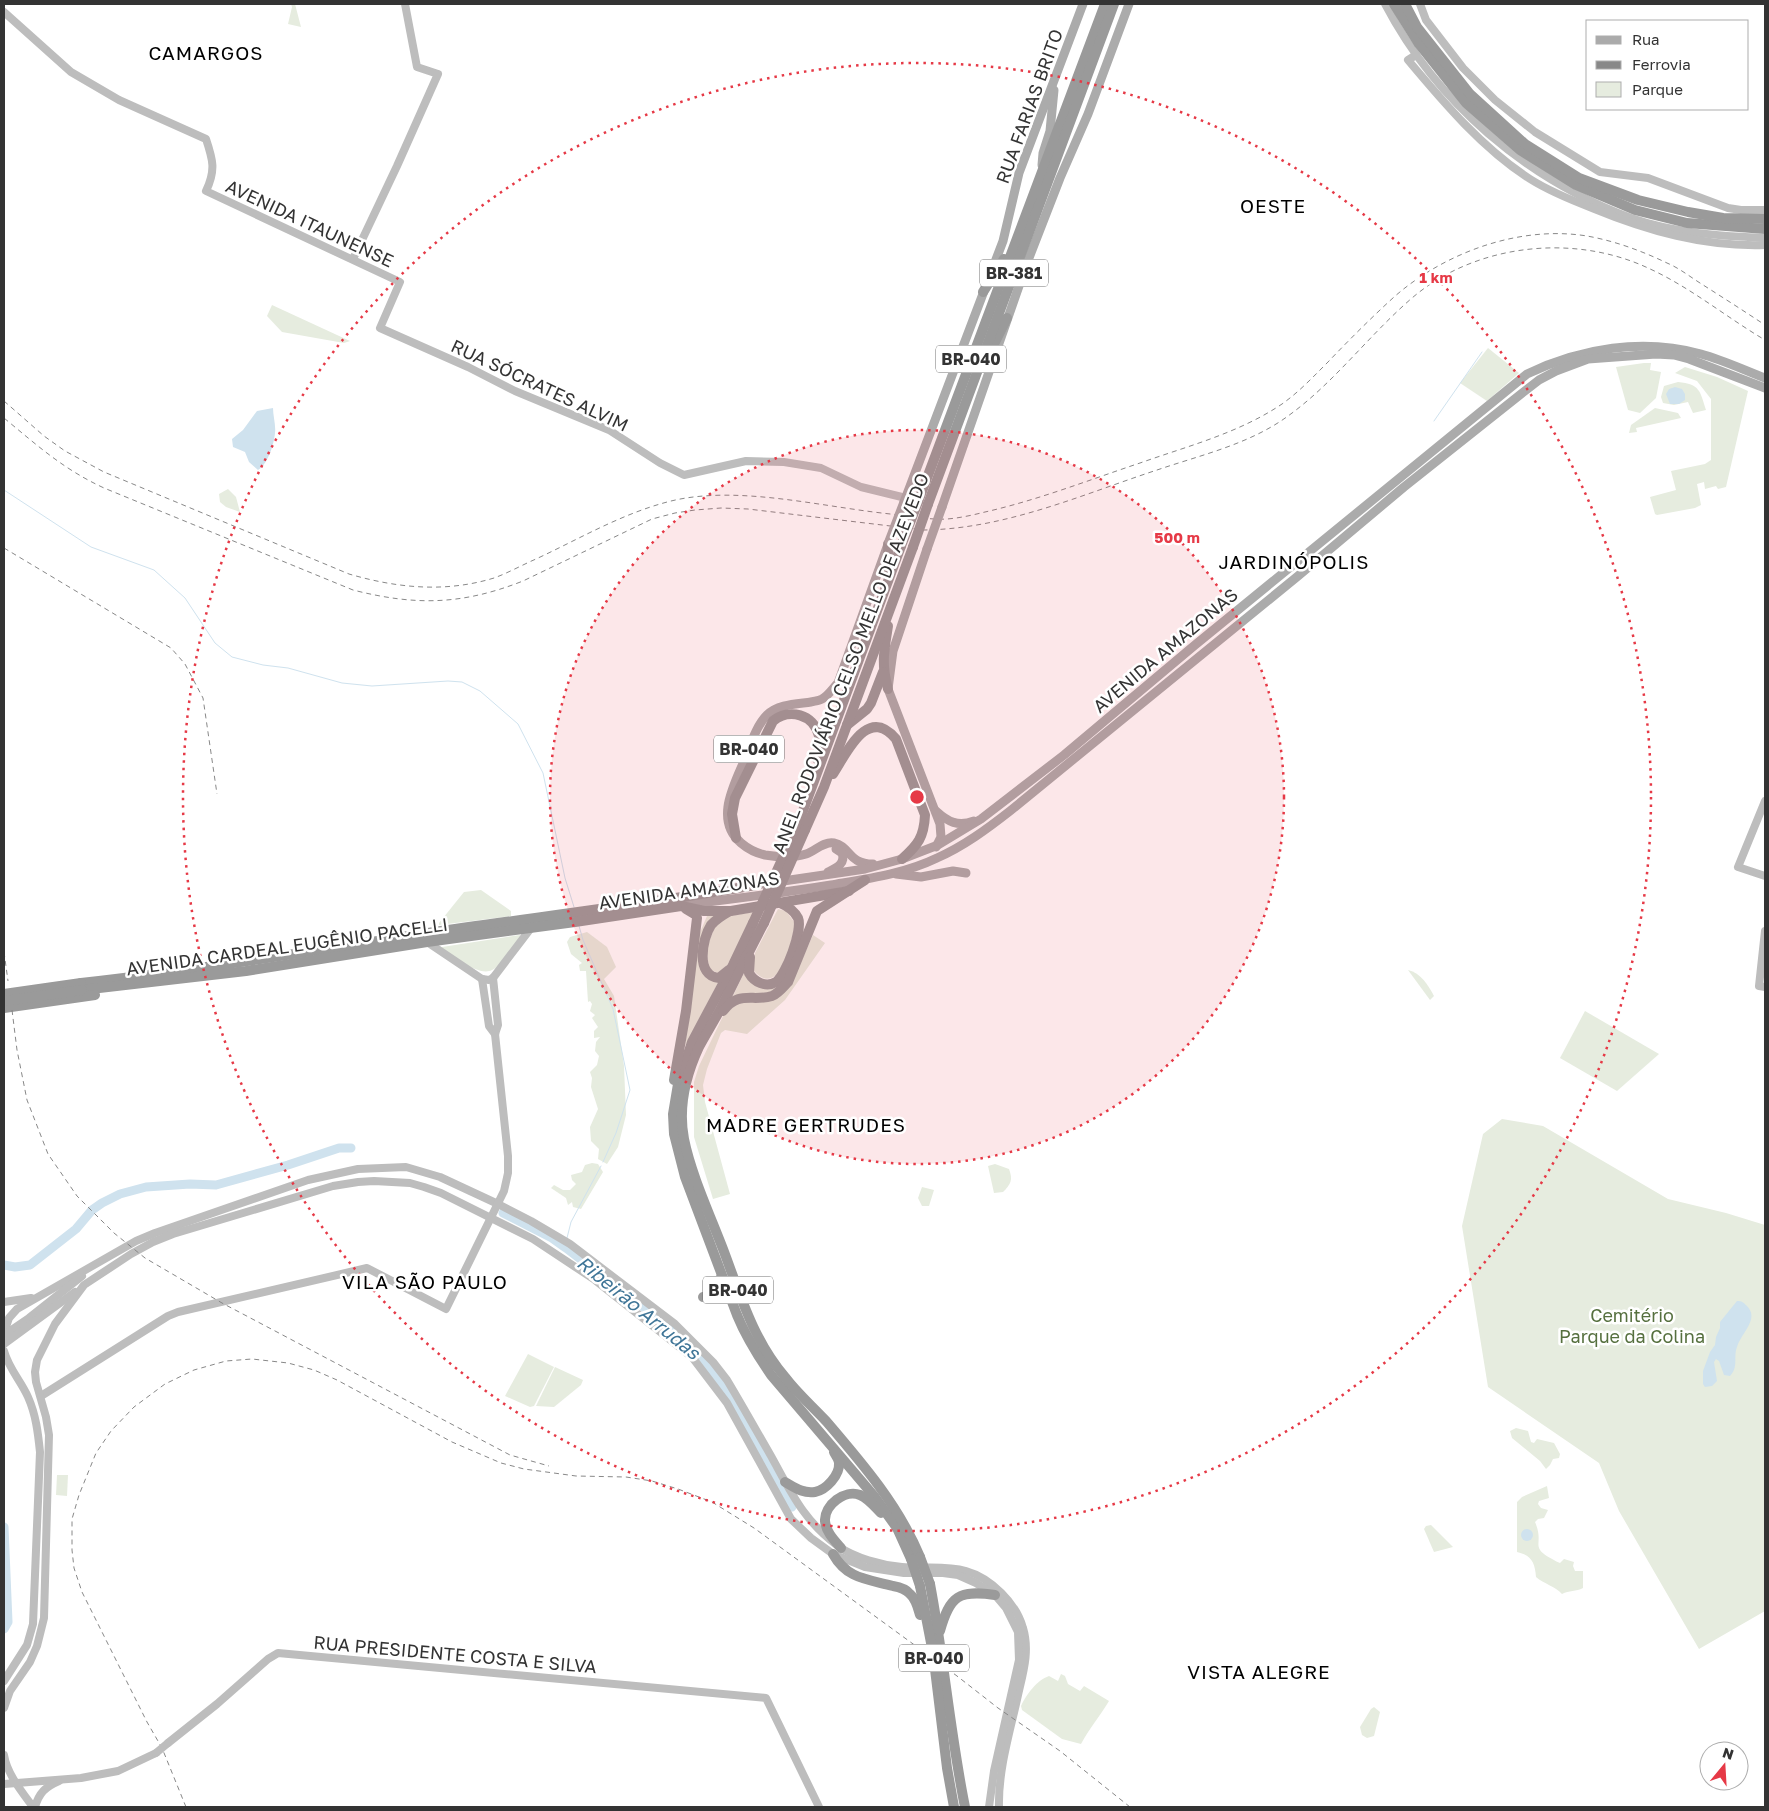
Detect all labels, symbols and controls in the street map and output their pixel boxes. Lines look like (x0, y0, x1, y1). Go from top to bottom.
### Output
legend (1586, 20, 1749, 110)
street label: RUA FARIAS BRITO (991, 26, 1067, 186)
text: Rua (1632, 30, 1659, 48)
district label: CAMARGOS (149, 41, 263, 64)
text: Ferrovia (1632, 55, 1691, 73)
text: Parque (1632, 80, 1683, 98)
street label: AVENIDA ITAUNENSE (223, 174, 397, 272)
district label: OESTE (1240, 194, 1306, 217)
road number: BR-381 (980, 260, 1048, 286)
text: 1 km (1419, 268, 1453, 286)
street label: RUA SÓCRATES ALVIM (448, 334, 632, 436)
road number: BR-040 (936, 346, 1006, 372)
street label: ANEL RODOVIÁRIO CELSO MELLO DE AZEVEDO (767, 470, 933, 856)
text: 500 m (1154, 528, 1200, 546)
district label: JARDINÓPOLIS (1219, 550, 1369, 573)
street label: AVENIDA AMAZONAS (1088, 583, 1242, 717)
road number: BR-040 (714, 736, 784, 762)
centre of rings (908, 788, 926, 806)
street label: AVENIDA AMAZONAS (597, 866, 781, 914)
street label: AVENIDA CARDEAL EUGÊNIO PACELLI (125, 913, 449, 979)
district label: MADRE GERTRUDES (706, 1113, 906, 1136)
water label: Ribeirão Arrudas (573, 1250, 706, 1364)
district label: VILA SÃO PAULO (342, 1270, 508, 1293)
road number: BR-040 (703, 1276, 773, 1304)
park label: Cemitério Parque da Colina (1559, 1304, 1705, 1347)
street label: RUA PRESIDENTE COSTA E SILVA (313, 1631, 597, 1677)
road number: BR-040 (899, 1645, 969, 1672)
district label: VISTA ALEGRE (1187, 1660, 1331, 1683)
north arrow (1699, 1741, 1749, 1791)
text: N (1720, 1743, 1736, 1763)

